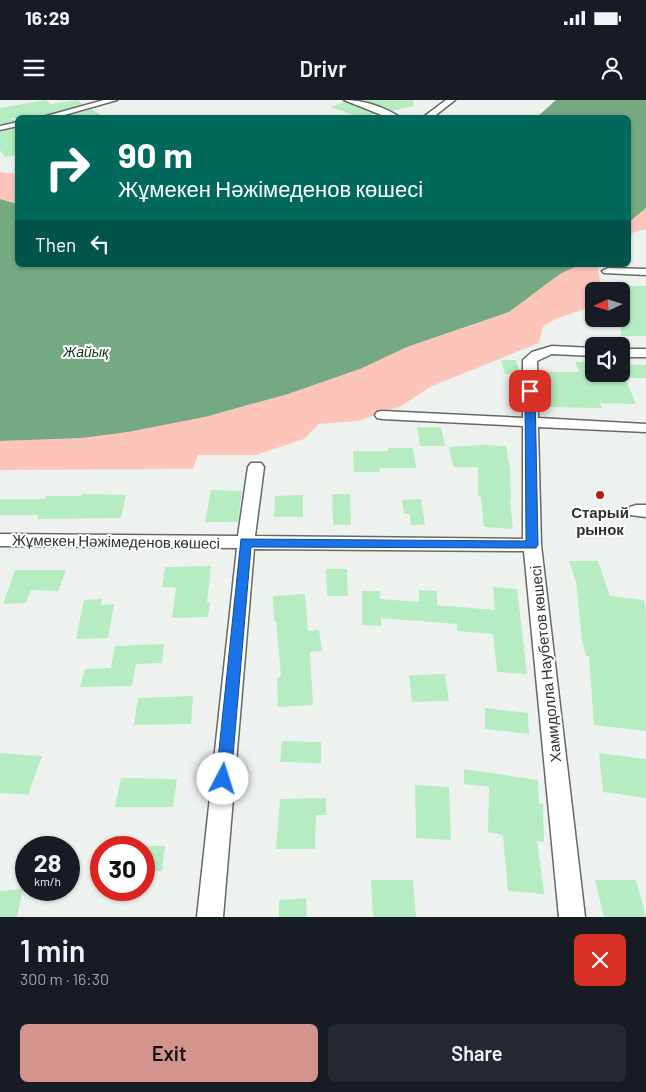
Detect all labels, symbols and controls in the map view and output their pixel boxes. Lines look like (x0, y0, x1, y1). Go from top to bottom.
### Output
text: 16:29 (25, 6, 70, 29)
icon: menu (20, 54, 48, 82)
icon: person (598, 54, 626, 82)
text: Drivr (300, 55, 346, 81)
text: 90 m (118, 133, 193, 175)
icon: right (35, 135, 100, 200)
text: Жұмекен Нәжімеденов көшесі (118, 175, 423, 201)
icon: left (86, 230, 114, 258)
text: Then (35, 233, 76, 256)
north arrow (585, 282, 630, 328)
map controls (585, 282, 630, 382)
button: sound (585, 337, 630, 382)
water label: Жайық (62, 343, 110, 360)
pin (509, 370, 551, 412)
icon: arrive (516, 377, 544, 405)
marker: Старый рынок (594, 489, 606, 501)
place label: Старый рынок (571, 503, 629, 538)
street label: Жұмекен Нәжімеденов көшесі (12, 530, 220, 552)
street label: Хамидолла Наубетов көшесі (526, 565, 564, 763)
position arrow (196, 752, 248, 804)
speed limit sign: 30 (90, 836, 155, 901)
text: 28 (34, 847, 61, 877)
text: km/h (34, 874, 61, 888)
text: 1 min (20, 932, 85, 968)
button: close (574, 934, 626, 986)
text: 300 m · 16:30 (20, 969, 109, 988)
button: Exit (20, 1024, 318, 1082)
button: Share (328, 1024, 626, 1082)

